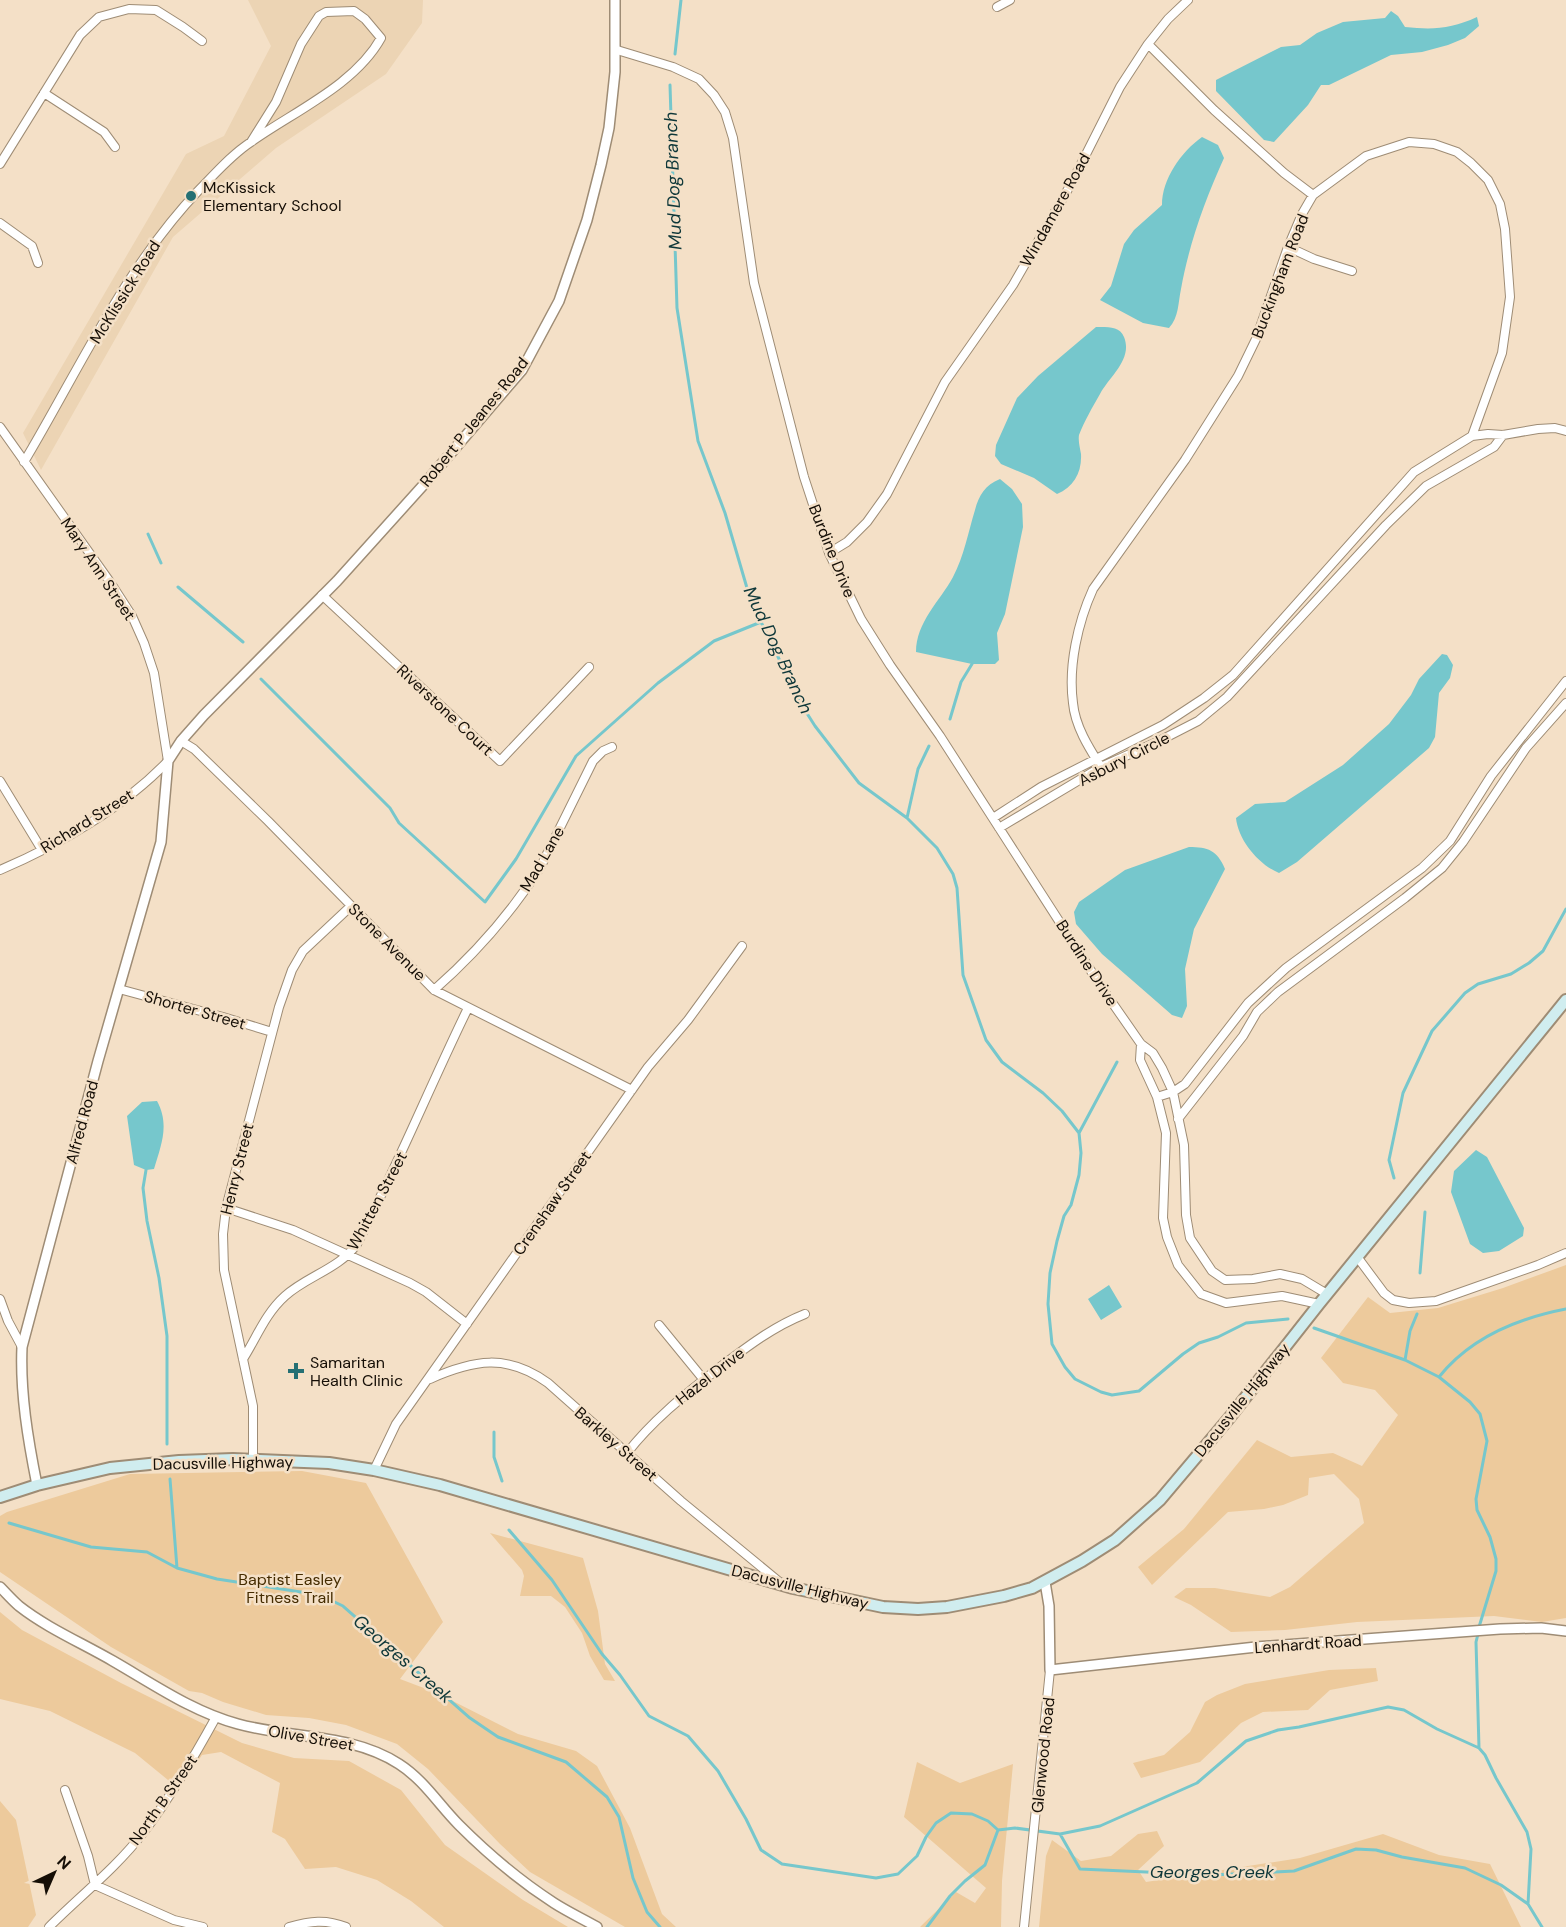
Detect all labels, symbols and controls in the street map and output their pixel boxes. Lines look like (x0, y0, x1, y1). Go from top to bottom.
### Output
water label: Mud Dog Branch (659, 112, 687, 250)
street label: Windamere Road (1015, 149, 1095, 271)
place label: McKissick Elementary School (203, 177, 341, 216)
marker: McKissick Elementary School (184, 189, 198, 203)
street label: Buckingham Road (1247, 211, 1313, 341)
street label: McKlissick Road (85, 236, 165, 348)
street label: Robert P Jeanes Road (415, 353, 533, 491)
street label: Burdine Drive (804, 501, 860, 601)
street label: Mary Ann Street (56, 513, 140, 625)
water label: Mud Dog Branch (738, 582, 818, 718)
street label: Riverstone Court (392, 660, 498, 760)
street label: Asbury Circle (1075, 727, 1173, 791)
street label: Richard Street (37, 784, 137, 858)
street label: Mad Lane (515, 823, 569, 895)
street label: Stone Avenue (344, 899, 430, 985)
street label: Burdine Drive (1051, 916, 1123, 1010)
street label: Shorter Street (142, 985, 248, 1035)
street label: Alfred Road (61, 1078, 103, 1166)
street label: Henry Street (215, 1121, 259, 1217)
street label: Crenshaw Street (508, 1147, 596, 1259)
street label: Whitten Street (342, 1148, 412, 1254)
street label: Dacusville Highway (1190, 1339, 1294, 1461)
street label: Hazel Drive (671, 1343, 749, 1409)
place label: Samaritan Health Clinic (310, 1352, 403, 1391)
marker: Samaritan Health Clinic (287, 1362, 305, 1380)
street label: Barkley Street (570, 1402, 662, 1486)
street label: Dacusville Highway (153, 1451, 294, 1475)
street label: Dacusville Highway (729, 1560, 871, 1614)
park label: Baptist Easley Fitness Trail (238, 1569, 342, 1608)
water label: Georges Creek (348, 1609, 458, 1709)
street label: Lenhardt Road (1254, 1630, 1362, 1658)
street label: Glenwood Road (1026, 1696, 1060, 1814)
street label: Olive Street (267, 1720, 355, 1756)
street label: North B Street (124, 1751, 202, 1849)
north arrow (24, 1843, 84, 1903)
text: N (53, 1851, 76, 1874)
water label: Georges Creek (1150, 1860, 1275, 1884)

